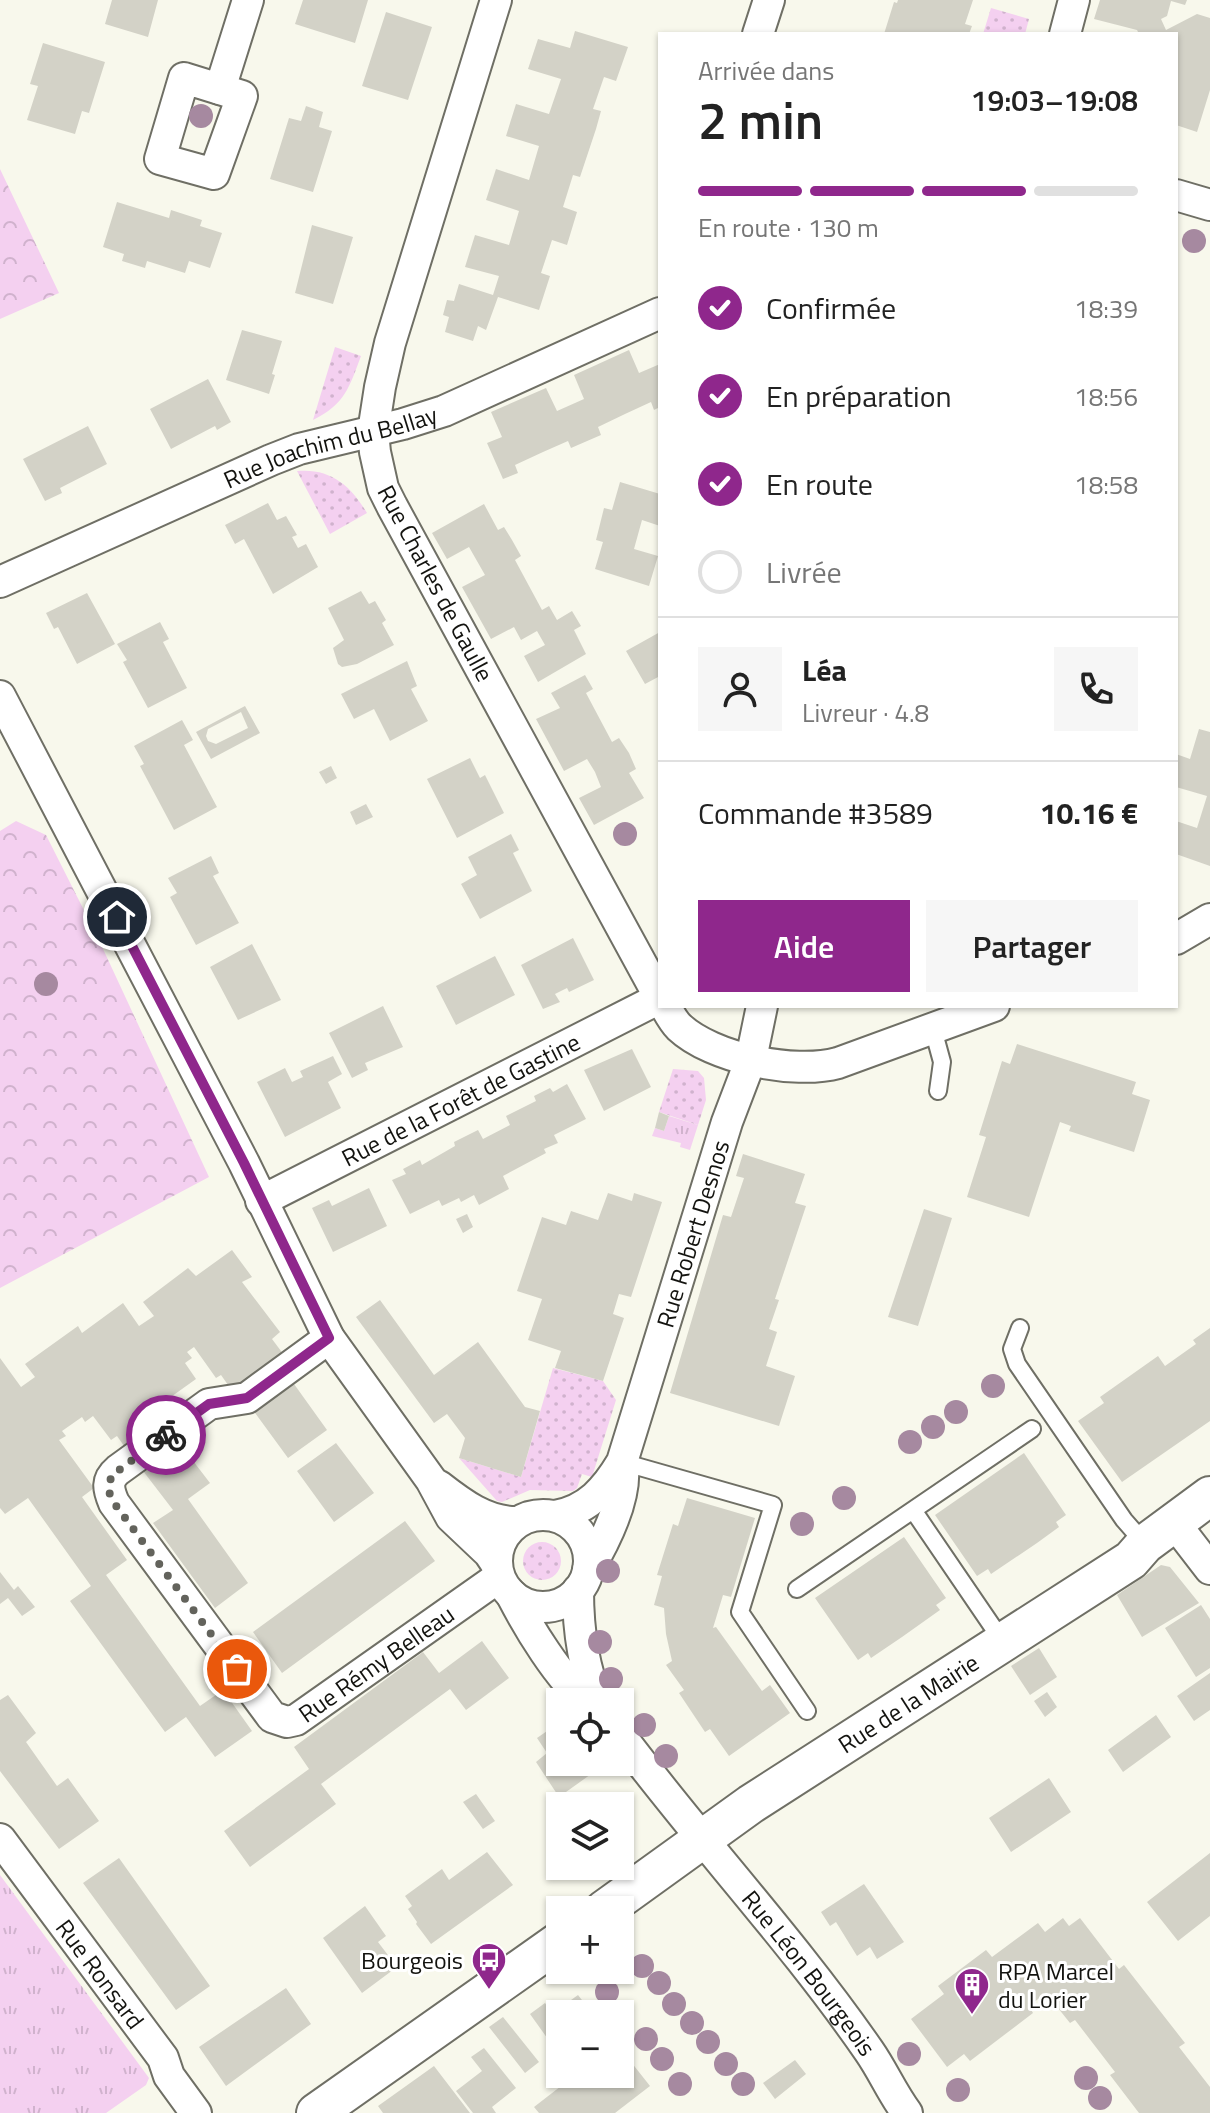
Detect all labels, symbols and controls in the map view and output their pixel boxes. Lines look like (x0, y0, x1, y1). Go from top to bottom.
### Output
text: Arrivée dans (698, 51, 834, 90)
text: 19:03–19:08 (971, 77, 1138, 123)
text: 2 min (698, 80, 823, 159)
text: En route · 130 m (698, 208, 879, 247)
text: Confirmée (766, 285, 896, 331)
icon: check (698, 286, 742, 330)
text: 18:39 (1074, 289, 1138, 328)
text: En préparation (766, 373, 952, 419)
icon: check (698, 374, 742, 418)
text: 18:56 (1074, 377, 1138, 416)
street label: Rue Joachim du Bellay (218, 396, 442, 497)
text: En route (766, 461, 873, 507)
icon: check (698, 462, 742, 506)
text: 18:58 (1074, 465, 1138, 504)
street label: Rue Charles de Gaulle (369, 478, 503, 688)
text: Livrée (766, 549, 842, 595)
button: person (698, 647, 782, 731)
text: Léa (802, 647, 847, 693)
button: phone (1054, 647, 1138, 731)
text: Livreur · 4.8 (802, 693, 929, 732)
text: Commande #3589 (698, 790, 933, 836)
text: 10.16 € (1040, 790, 1138, 836)
pin (83, 883, 151, 951)
icon: home (95, 895, 139, 939)
button: Aide (698, 900, 910, 992)
button: Partager (926, 900, 1138, 992)
street label: Rue de la Forêt de Gastine (335, 1024, 586, 1175)
street label: Rue Robert Desnos (647, 1136, 738, 1332)
courier (126, 1395, 206, 1475)
icon: bike (144, 1413, 188, 1457)
street label: Rue Rémy Belleau (291, 1596, 461, 1731)
pin (203, 1635, 271, 1703)
street label: Rue de la Mairie (831, 1644, 986, 1762)
icon: bag (215, 1647, 259, 1691)
map controls (546, 1688, 634, 2088)
button: locate (546, 1688, 634, 1776)
button: layers (546, 1792, 634, 1880)
street label: Rue Léon Bourgeois (733, 1882, 885, 2063)
button: + (546, 1896, 634, 1984)
street label: Rue Ronsard (47, 1911, 153, 2036)
bus stop icon: Bourgeois (470, 1941, 508, 1991)
place label: Bourgeois (361, 1942, 463, 1978)
place label: RPA Marcel du Lorier (998, 1953, 1114, 2017)
building icon: RPA Marcel du Lorier (953, 1966, 991, 2016)
button: − (546, 2000, 634, 2088)

